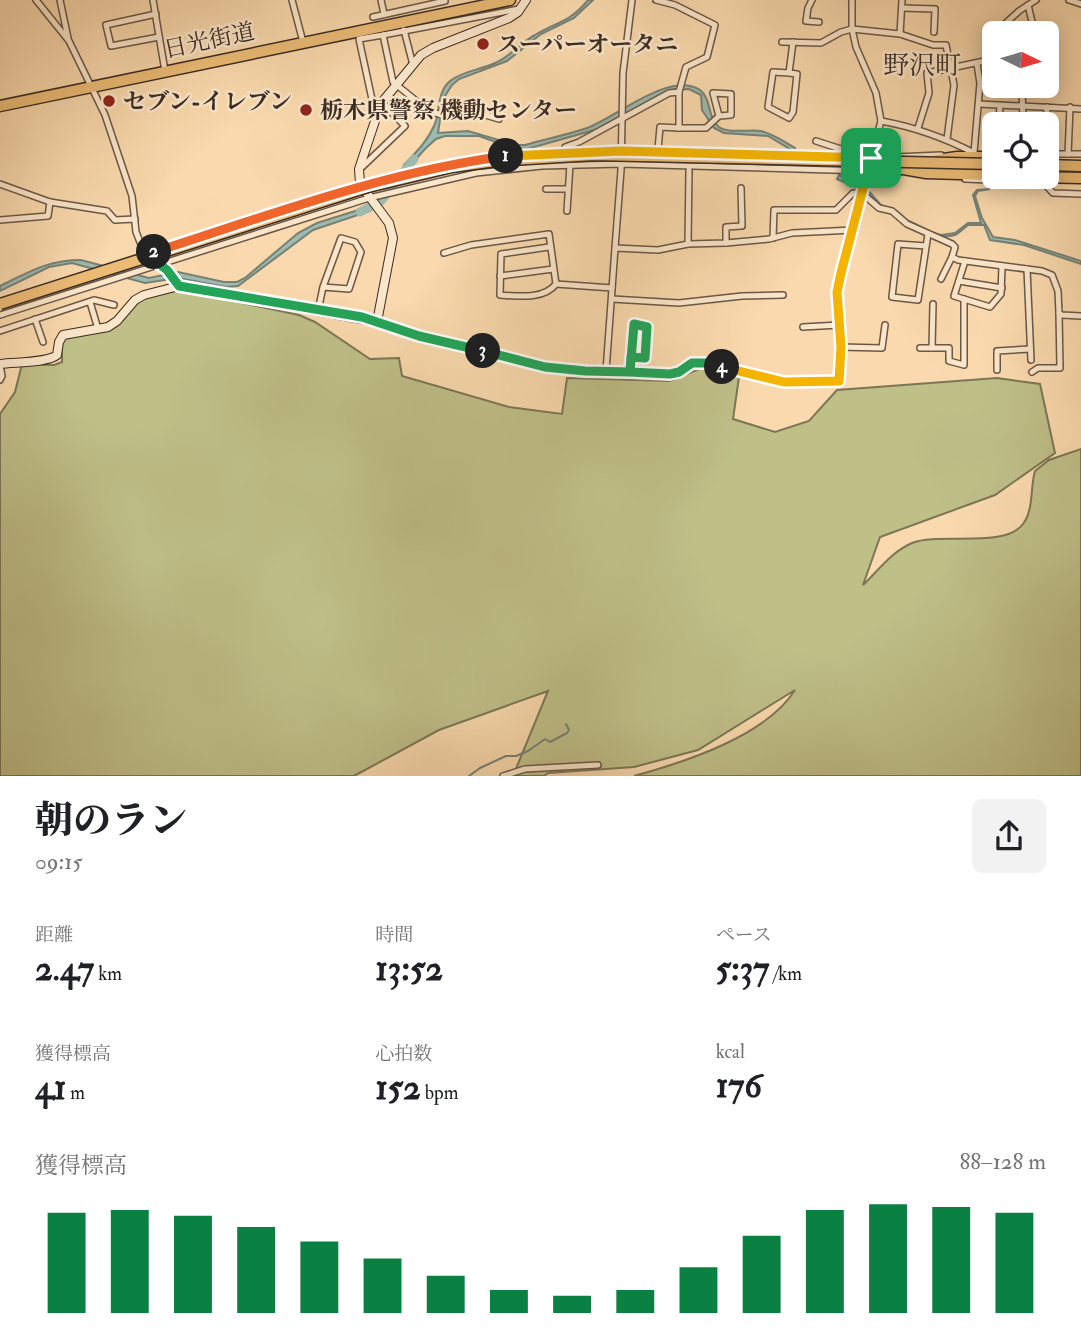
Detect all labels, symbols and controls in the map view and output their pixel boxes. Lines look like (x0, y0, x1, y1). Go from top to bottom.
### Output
street label: 日光街道 (161, 17, 257, 64)
north arrow (982, 21, 1059, 98)
map controls (982, 21, 1059, 189)
place label: スーパーオータニ (497, 30, 678, 59)
marker: スーパーオータニ (475, 36, 491, 52)
district label: 野沢町 (883, 50, 961, 82)
place label: セブン-イレブン (123, 87, 292, 116)
marker: セブン-イレブン (101, 93, 117, 109)
place label: 栃木県警察 機動センター (320, 96, 577, 125)
marker: 栃木県警察 機動センター (298, 102, 314, 118)
button: locate (982, 112, 1059, 189)
pin (841, 128, 901, 188)
pin: 1 (489, 138, 524, 174)
icon: arrive (852, 139, 890, 177)
text: 1 (502, 143, 509, 167)
pin: 2 (136, 234, 172, 270)
text: 2 (149, 239, 158, 263)
pin: 3 (466, 334, 500, 368)
text: 3 (479, 338, 486, 362)
pin: 4 (704, 350, 740, 384)
text: 4 (716, 354, 727, 378)
text: 朝のラン (35, 797, 187, 845)
button: share (972, 799, 1046, 873)
text: 09:15 (35, 847, 83, 876)
text: 距離 (35, 923, 73, 947)
text: 時間 (375, 923, 413, 947)
text: ペース (716, 923, 772, 947)
text: 2.47 (35, 947, 94, 991)
text: 13:52 (375, 947, 443, 991)
text: 5:37 (716, 947, 769, 991)
text: km (94, 962, 122, 986)
text: /km (769, 962, 802, 986)
text: kcal (716, 1040, 745, 1064)
text: 獲得標高 (35, 1042, 111, 1066)
text: 心拍数 (375, 1042, 432, 1066)
text: 176 (716, 1064, 762, 1108)
text: 41 (35, 1066, 66, 1110)
text: 152 (375, 1066, 421, 1110)
text: m (66, 1081, 85, 1105)
text: bpm (421, 1081, 458, 1105)
text: 88–128 m (959, 1147, 1046, 1176)
text: 獲得標高 (35, 1151, 127, 1180)

